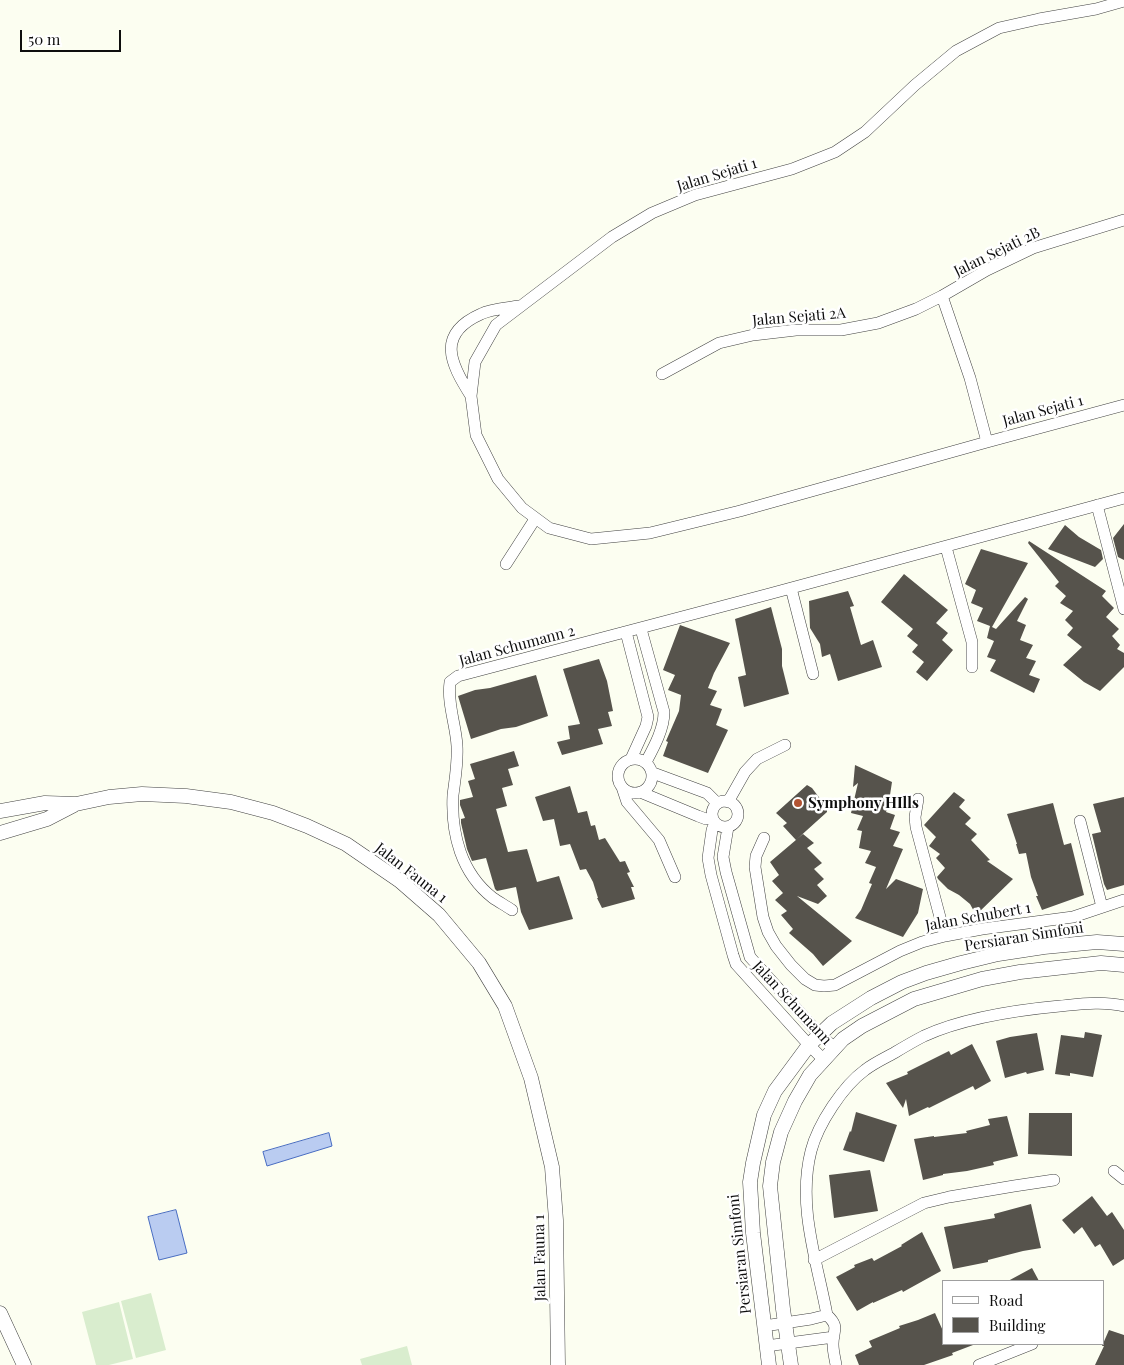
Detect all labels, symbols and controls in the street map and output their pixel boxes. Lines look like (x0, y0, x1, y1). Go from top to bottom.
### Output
scale bar (22, 20, 124, 52)
text: 50 m (28, 29, 60, 49)
street label: Jalan Sejati 1 (675, 154, 759, 196)
street label: Jalan Sejati 2B (951, 223, 1043, 281)
street label: Jalan Sejati 2A (752, 304, 846, 330)
street label: Jalan Sejati 1 (1001, 392, 1085, 430)
street label: Jalan Schumann 2 (457, 622, 577, 670)
place label: Symphony HIlls (808, 794, 919, 812)
marker: Symphony HIlls (792, 797, 804, 809)
street label: Jalan Fauna 1 (371, 839, 451, 907)
street label: Jalan Schubert 1 (924, 899, 1032, 935)
street label: Persiaran Simfoni (963, 919, 1085, 955)
street label: Jalan Schumann (749, 957, 835, 1049)
street label: Persiaran Simfoni (725, 1193, 755, 1315)
street label: Jalan Fauna 1 (530, 1214, 550, 1302)
legend (942, 1280, 1104, 1345)
text: Road (989, 1290, 1023, 1310)
text: Building (989, 1315, 1045, 1335)

